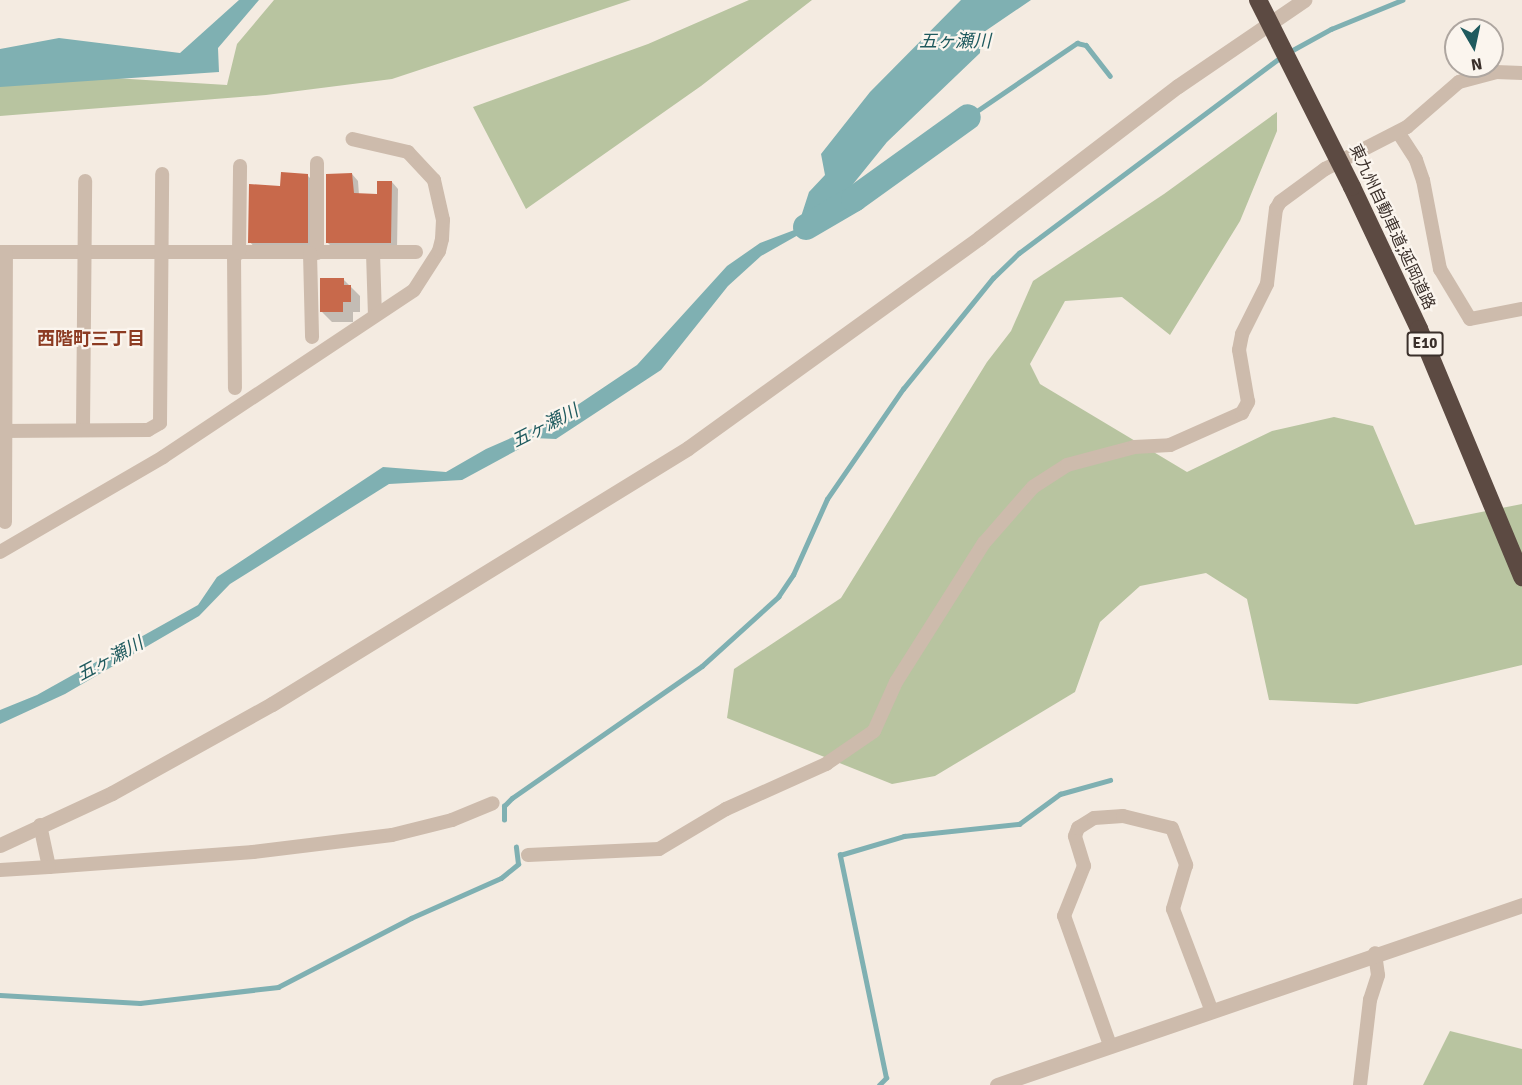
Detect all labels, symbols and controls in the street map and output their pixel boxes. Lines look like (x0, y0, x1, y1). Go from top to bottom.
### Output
north arrow (1444, 18, 1504, 78)
water label: 五ヶ瀬川 (919, 30, 991, 52)
text: N (1469, 53, 1484, 75)
street label: 東九州自動車道;延岡道路 (1345, 141, 1439, 313)
district label: 西階町三丁目 (37, 328, 145, 350)
road number: E10 (1406, 332, 1444, 356)
water label: 五ヶ瀬川 (508, 400, 582, 452)
water label: 五ヶ瀬川 (73, 633, 147, 685)

